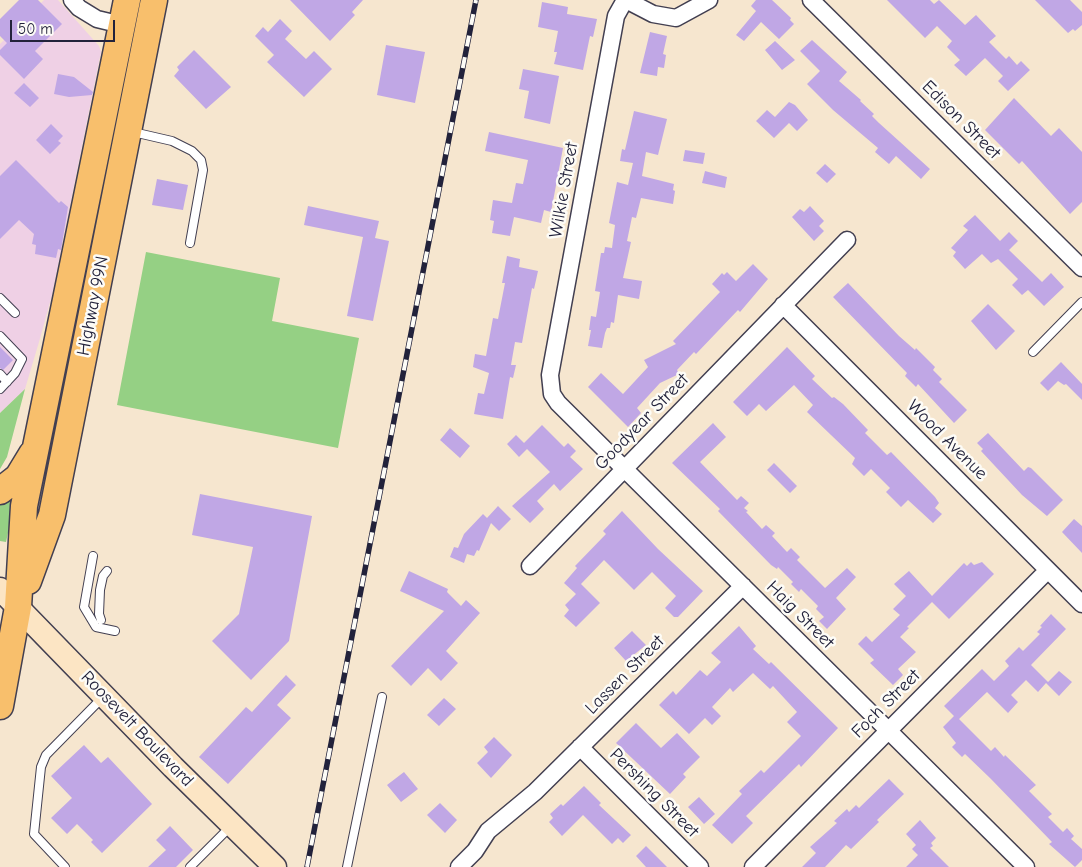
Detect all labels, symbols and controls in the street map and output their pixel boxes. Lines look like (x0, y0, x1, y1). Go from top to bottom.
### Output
scale bar (12, 10, 118, 42)
text: 50 m (18, 20, 53, 38)
street label: Edison Street (917, 76, 1005, 164)
street label: Wilkie Street (545, 141, 583, 239)
street label: Highway 99N (73, 254, 113, 358)
street label: Goodyear Street (591, 369, 693, 475)
street label: Wood Avenue (902, 395, 992, 485)
street label: Haig Street (762, 577, 838, 653)
street label: Lassen Street (581, 631, 669, 719)
street label: Foch Street (847, 665, 925, 743)
street label: Roosevelt Boulevard (76, 667, 198, 791)
street label: Pershing Street (605, 744, 703, 842)

